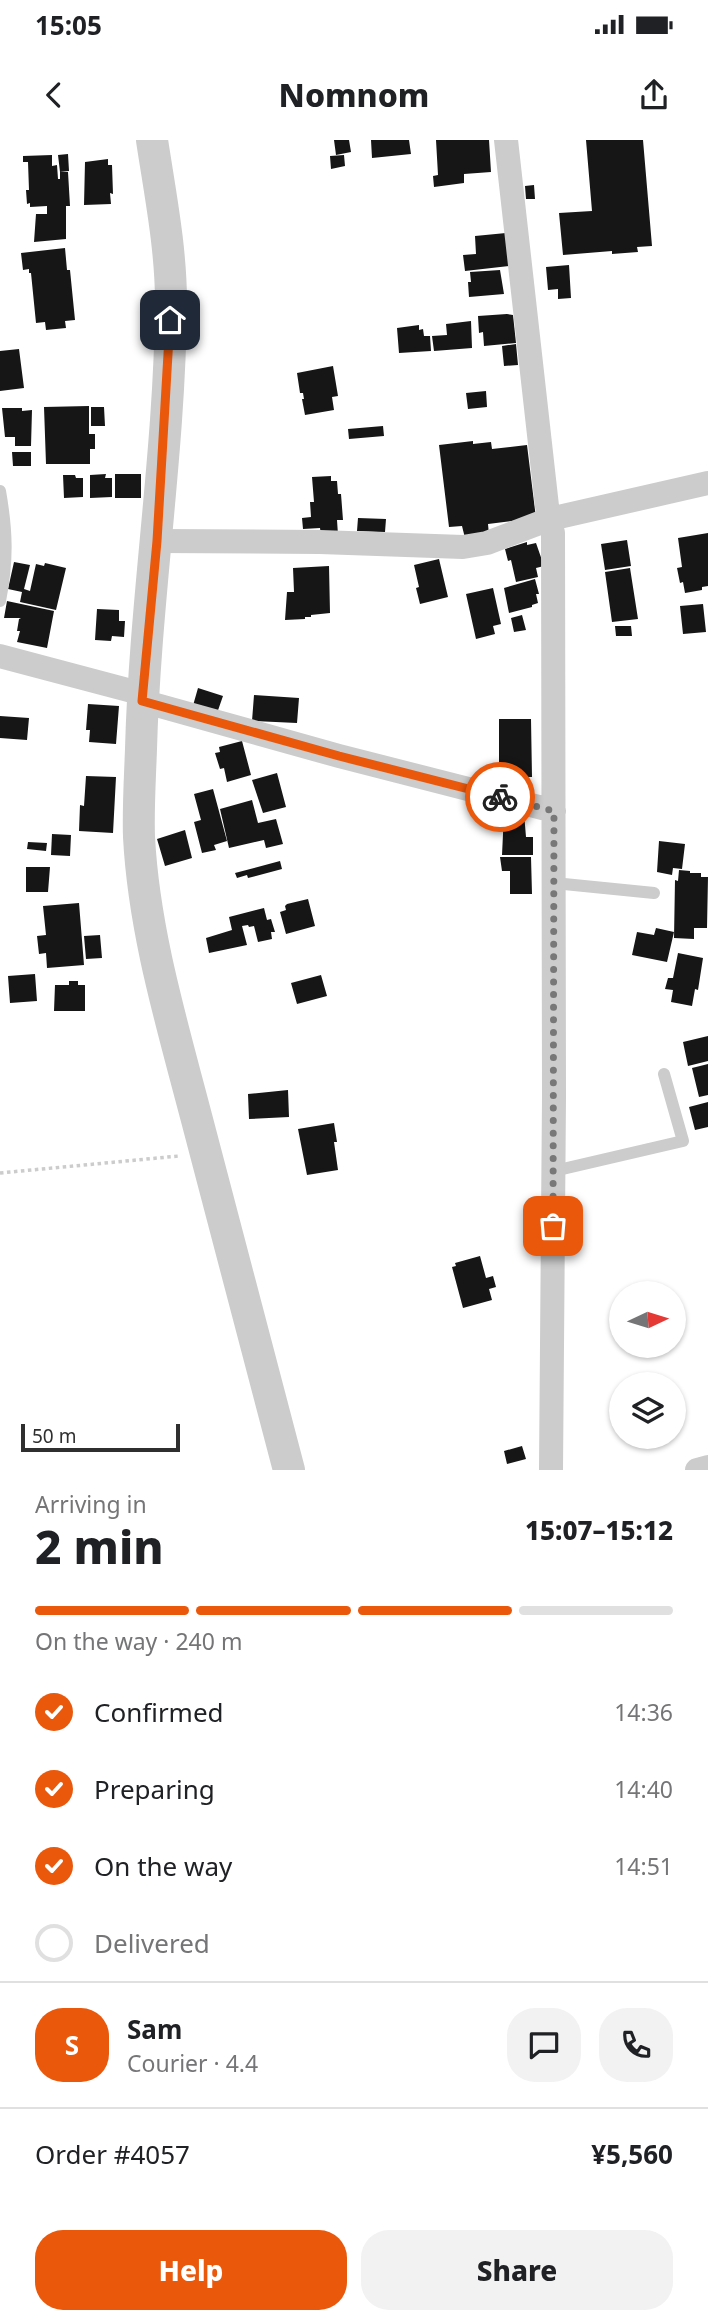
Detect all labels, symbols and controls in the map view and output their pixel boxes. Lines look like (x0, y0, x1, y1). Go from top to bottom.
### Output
text: 15:05 (35, 7, 102, 43)
text: Nomnom (279, 73, 429, 116)
icon: back (35, 76, 73, 114)
icon: share (635, 76, 673, 114)
pin (140, 290, 200, 350)
icon: home (151, 301, 189, 339)
courier (465, 762, 535, 832)
icon: bike (481, 778, 519, 816)
pin (523, 1196, 583, 1256)
icon: bag (534, 1207, 572, 1245)
north arrow (609, 1281, 686, 1358)
map controls (609, 1281, 686, 1449)
button: layers (609, 1372, 686, 1449)
scale bar (21, 1421, 180, 1453)
text: 50 m (32, 1423, 76, 1449)
text: Arriving in (35, 1488, 147, 1520)
text: 15:07–15:12 (525, 1512, 673, 1548)
text: 2 min (35, 1515, 164, 1577)
text: On the way · 240 m (35, 1625, 242, 1657)
icon: check (35, 1693, 73, 1731)
text: Confirmed (94, 1694, 224, 1730)
text: 14:36 (614, 1696, 673, 1728)
icon: check (35, 1770, 73, 1808)
text: Preparing (94, 1771, 215, 1807)
text: 14:40 (614, 1773, 673, 1805)
icon: check (35, 1847, 73, 1885)
text: On the way (94, 1848, 232, 1884)
text: 14:51 (614, 1850, 673, 1882)
text: Delivered (94, 1925, 210, 1961)
button: chat (507, 2008, 581, 2082)
button: phone (599, 2008, 673, 2082)
text: Sam (127, 2011, 182, 2047)
text: S (65, 2027, 79, 2063)
text: Courier · 4.4 (127, 2047, 258, 2079)
text: Order #4057 (35, 2136, 190, 2172)
text: ¥5,560 (591, 2136, 673, 2172)
button: Help (35, 2230, 347, 2310)
button: Share (361, 2230, 673, 2310)

